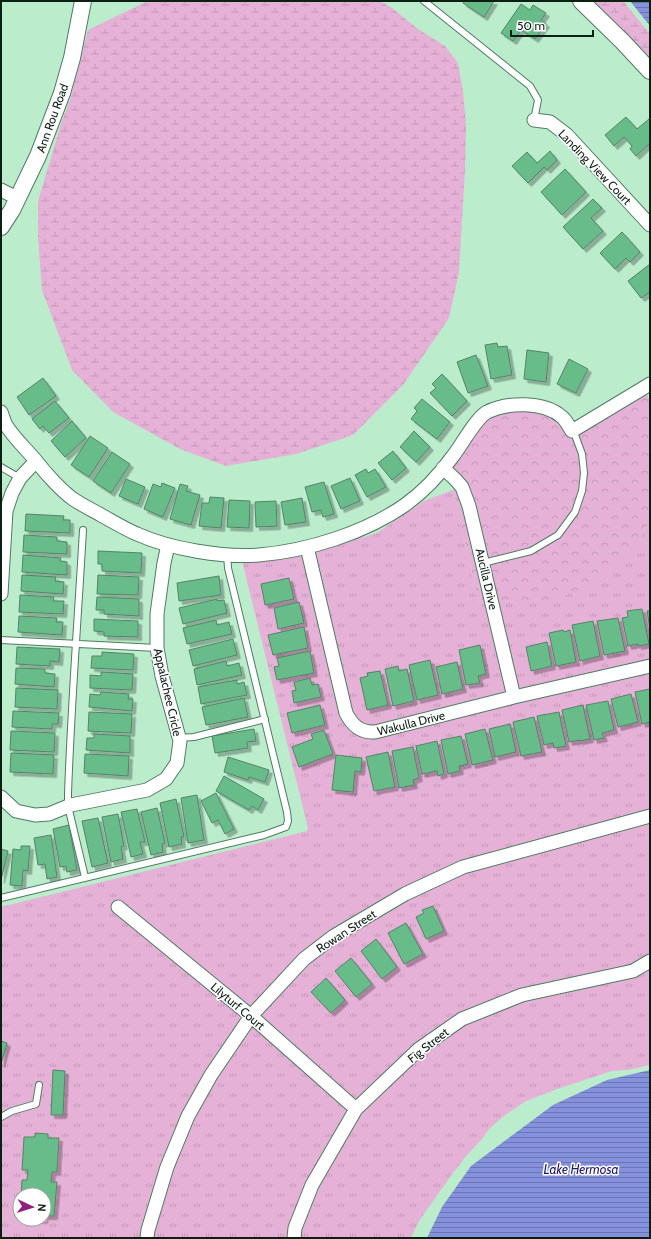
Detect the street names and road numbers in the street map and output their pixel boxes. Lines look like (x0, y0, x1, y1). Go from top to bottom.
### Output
street label: Ann Rou Road (33, 82, 71, 154)
street label: Landing View Court (555, 126, 635, 208)
street label: Aucilla Drive (473, 547, 501, 611)
street label: Appalachee Cricle (151, 646, 185, 738)
street label: Wakulla Drive (376, 707, 446, 739)
street label: Rowan Street (313, 906, 379, 956)
street label: Lilyturf Court (208, 979, 268, 1033)
street label: Fig Street (404, 1024, 452, 1066)

